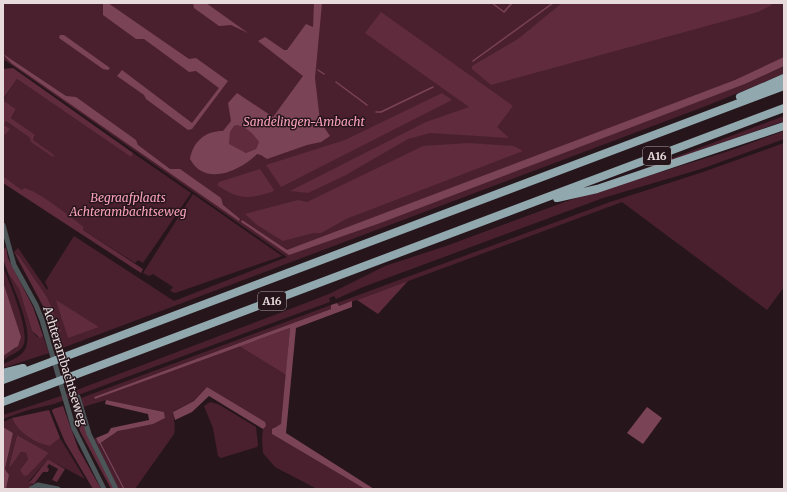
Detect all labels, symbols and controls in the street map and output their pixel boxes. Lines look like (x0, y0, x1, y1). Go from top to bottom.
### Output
park label: Sandelingen-Ambacht (243, 114, 366, 129)
road number: A16 (643, 147, 671, 165)
park label: Begraafplaats Achterambachtseweg (68, 190, 187, 219)
road number: A16 (258, 292, 286, 310)
street label: Achterambachtseweg (40, 303, 91, 428)

